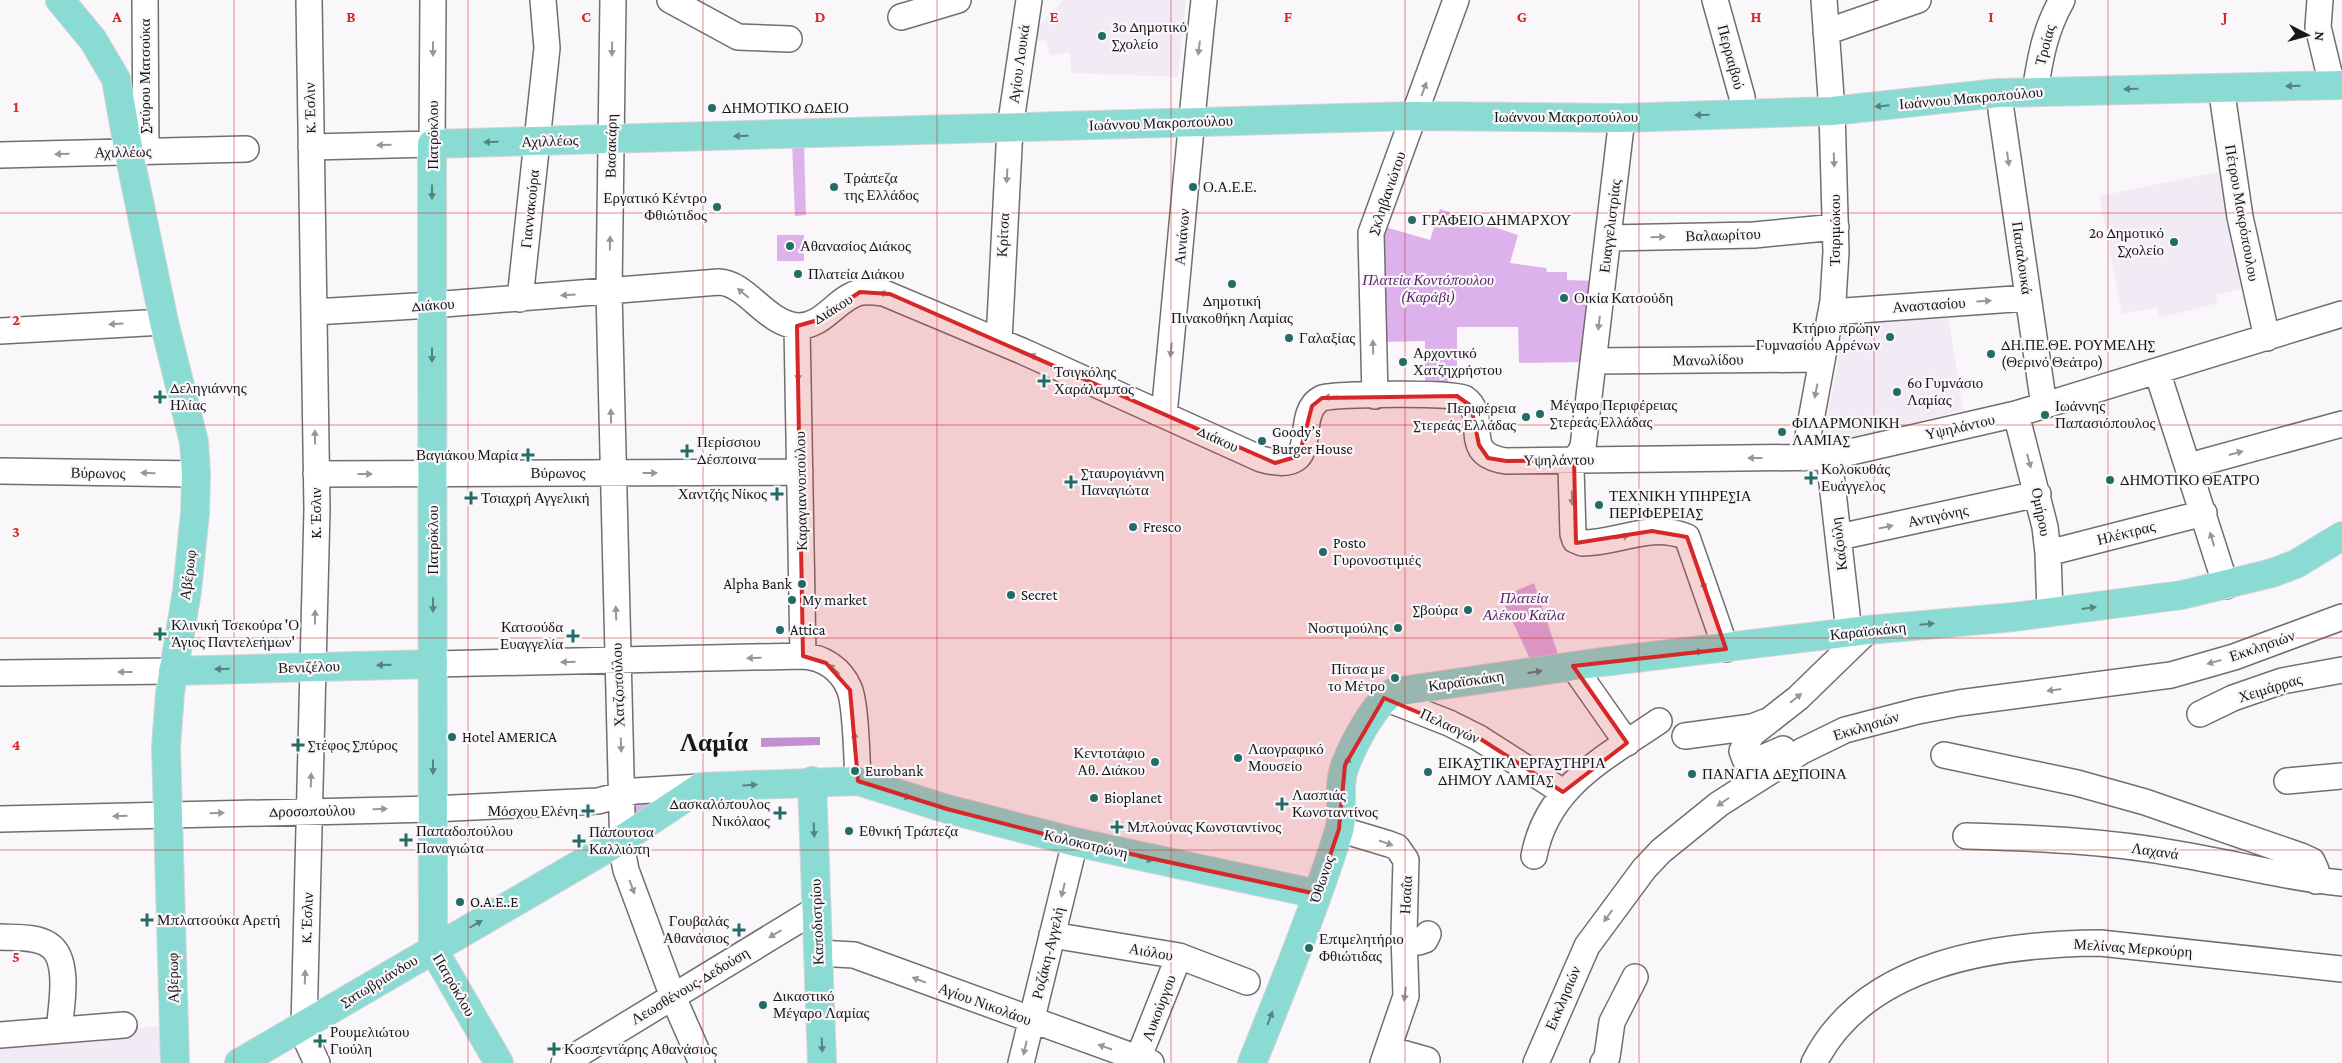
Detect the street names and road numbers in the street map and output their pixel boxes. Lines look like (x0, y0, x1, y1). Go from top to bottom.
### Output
street label: Σπύρου Ματσούκα (137, 18, 153, 133)
street label: Αγίου Λουκά (1006, 23, 1032, 104)
street label: Περραιβού (1715, 23, 1747, 91)
street label: Τροίας (2032, 23, 2058, 67)
street label: K. Έσλιν (302, 82, 318, 134)
street label: Ιωάννου Μακροπούλου (1898, 84, 2044, 112)
street label: Πατρόκλου (425, 100, 441, 170)
street label: Ιωάννου Μακροπούλου (1494, 109, 1638, 125)
street label: Ιωάννου Μακροπούλου (1089, 112, 1233, 134)
street label: Βασακάρη (602, 114, 620, 178)
street label: Αχιλλέως (521, 132, 579, 150)
street label: Πέτρου Μακρόπουλου (2222, 143, 2262, 283)
street label: Αχιλλέως (94, 144, 152, 160)
street label: Σκληβανιώτου (1365, 149, 1409, 237)
street label: Γιαννακούρα (518, 169, 542, 249)
street label: Ευαγγελιστρίας (1596, 178, 1624, 274)
street label: Τσιριμώκου (1827, 194, 1844, 266)
street label: Αινιάνων (1172, 208, 1192, 266)
street label: Κρίτσα (994, 212, 1012, 258)
street label: Παπαλουκά (2009, 221, 2035, 296)
street label: Βαλαωρίτου (1685, 226, 1761, 244)
street label: Διάκου (810, 291, 856, 327)
street label: Αναστασίου (1892, 294, 1966, 316)
street label: Διάκου (411, 296, 455, 314)
street label: Μανωλίδου (1672, 351, 1744, 369)
street label: Υψηλάντου (1924, 411, 1996, 443)
street label: Διάκου (1195, 423, 1241, 455)
street label: Καραγιαννοπούλου (792, 431, 810, 551)
street label: Υψηλάντου (1523, 451, 1595, 469)
street label: Βύρωνος (70, 465, 126, 481)
street label: Βύρωνος (530, 465, 586, 481)
street label: Ομήρου (2027, 486, 2054, 538)
street label: K. Έσλιν (308, 487, 324, 539)
street label: Αντιγόνης (1906, 502, 1970, 530)
street label: Πατρόκλου (425, 505, 441, 575)
street label: Καζούλη (1828, 516, 1850, 572)
street label: Ηλέκτρας (2095, 518, 2157, 548)
street label: Αβέρωφ (177, 548, 199, 601)
street label: Καραϊσκάκη (1829, 619, 1907, 643)
street label: Εκκλησιών (2227, 627, 2297, 665)
street label: Χατζοπούλου (609, 643, 627, 727)
street label: Βενιζέλου (278, 658, 340, 676)
street label: Καραϊσκάκη (1427, 668, 1505, 694)
street label: Χειμάρρας (2236, 671, 2304, 706)
street label: Πελασγών (1418, 705, 1482, 747)
street label: Εκκλησιών (1831, 708, 1901, 744)
street label: Δροσοπούλου (269, 802, 355, 820)
street label: Κολοκοτρώνη (1042, 827, 1130, 861)
street label: Λαχανά (2130, 840, 2180, 862)
street label: Όθωνος (1306, 854, 1337, 905)
street label: Ησαΐα (1397, 875, 1415, 915)
street label: Καποδιστρίου (807, 878, 827, 966)
street label: K. Έσλιν (298, 892, 316, 944)
street label: Ροζάκη-Αγγελή (1029, 905, 1067, 1001)
street label: Μελίνας Μερκούρη (2073, 936, 2193, 960)
street label: Αιόλου (1128, 940, 1174, 964)
street label: Λεωσθένους-Δεδούση (628, 944, 752, 1028)
street label: Πατρόκλου (430, 951, 478, 1019)
street label: Αβέρωφ (165, 952, 181, 1004)
street label: Σατωβριάνδου (338, 952, 420, 1010)
street label: Εκκλησιών (1542, 963, 1584, 1032)
street label: Λυκούργου (1139, 973, 1179, 1043)
street label: Αγίου Νικολάου (936, 980, 1034, 1028)

